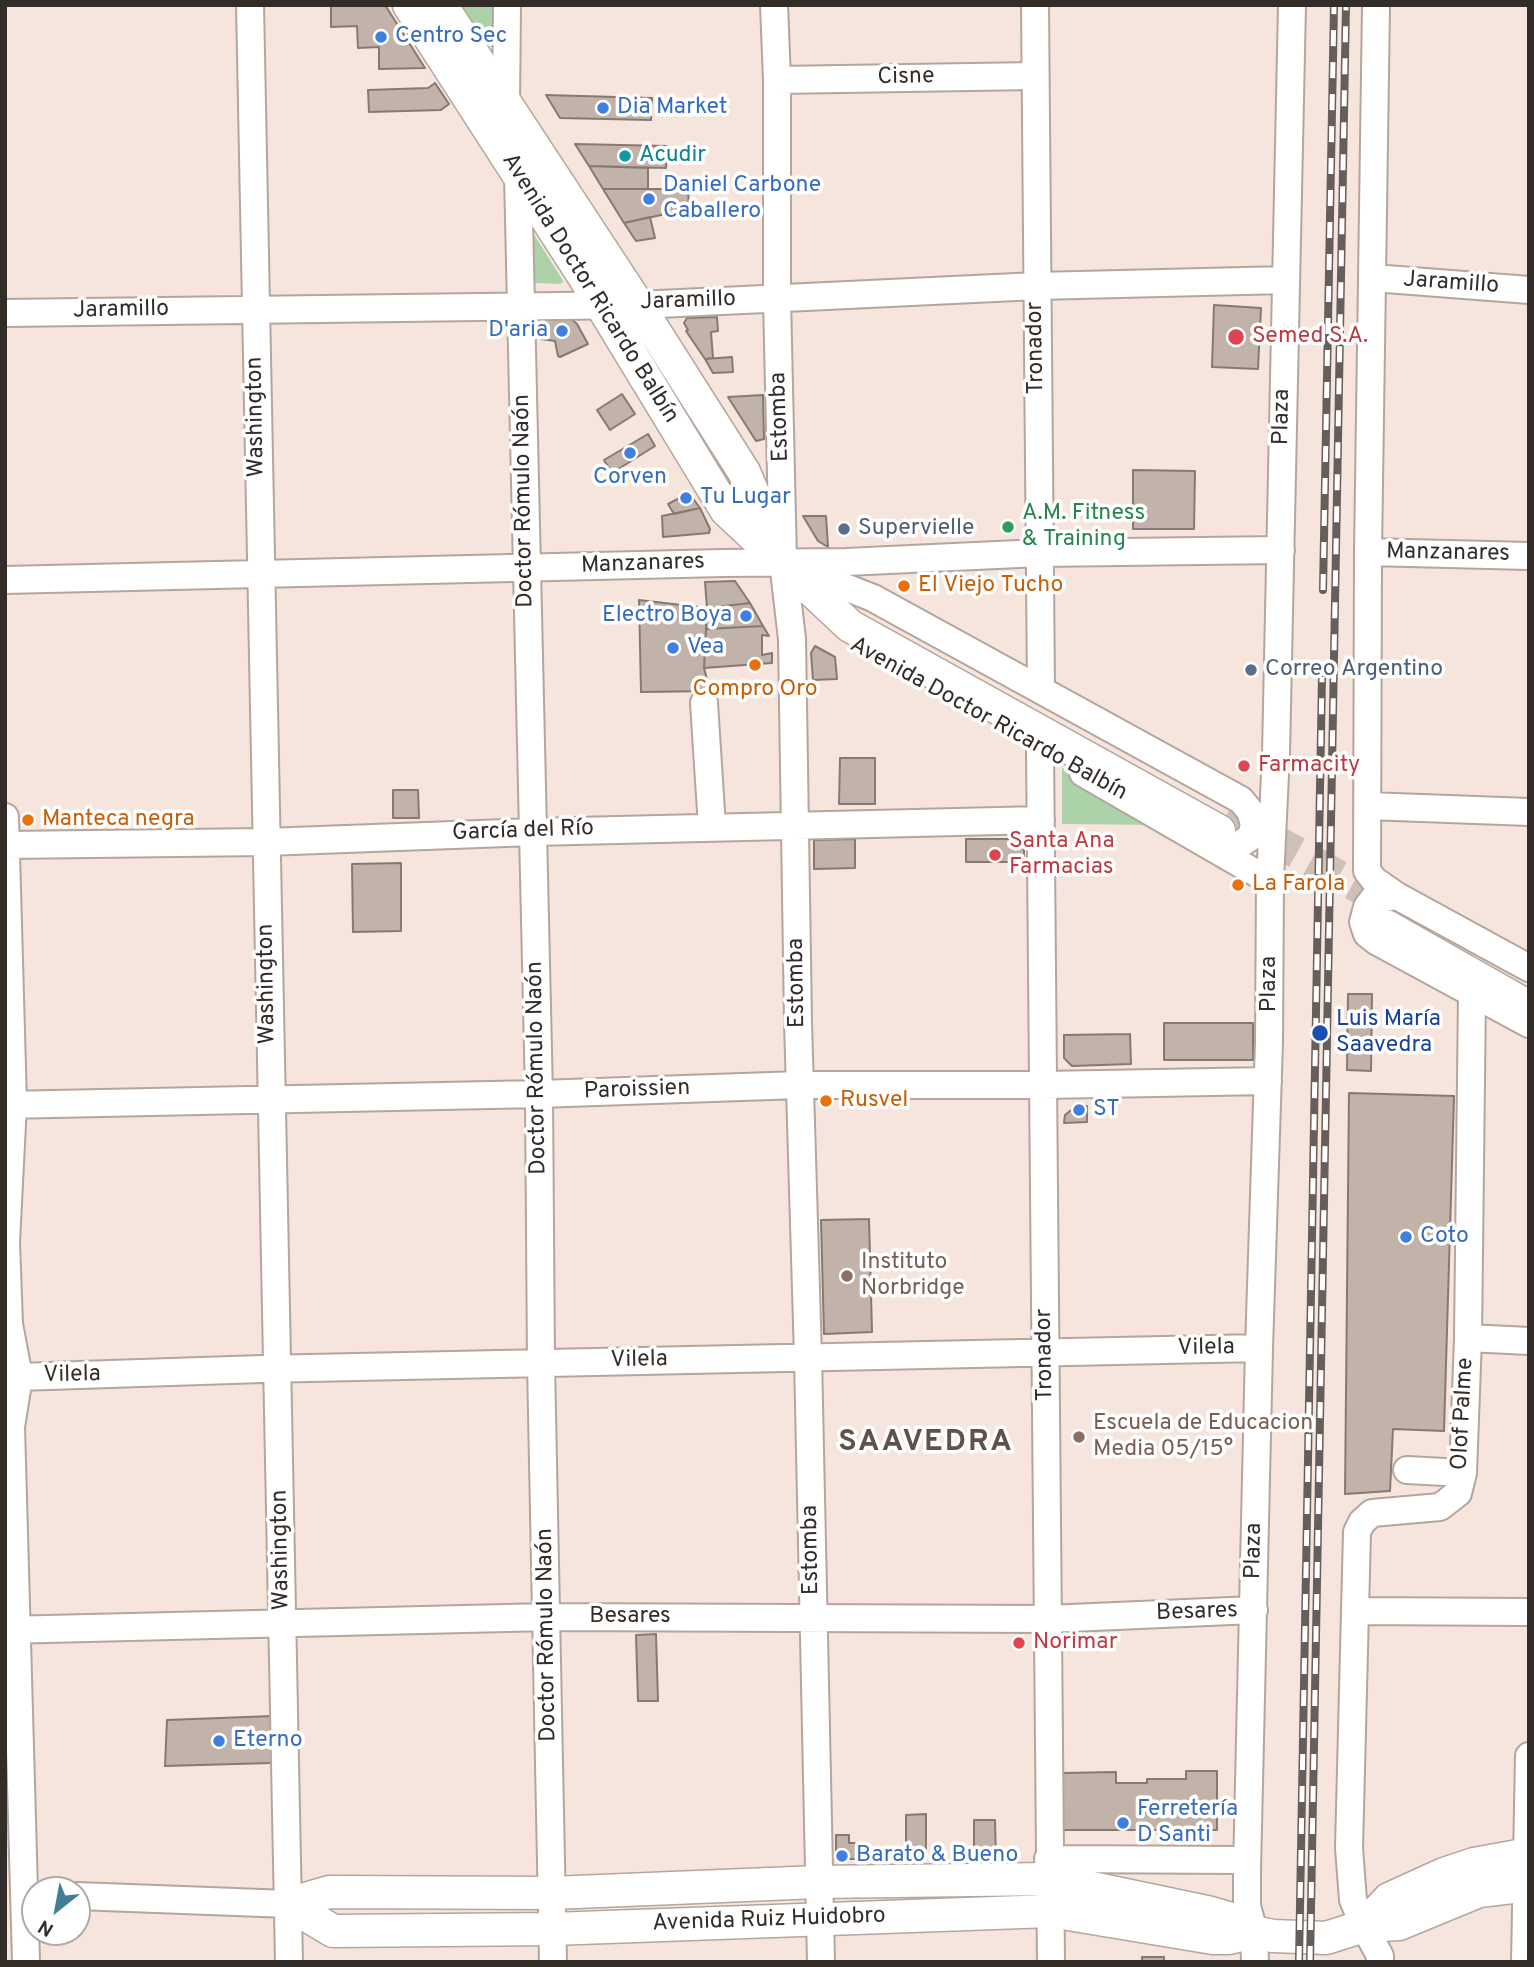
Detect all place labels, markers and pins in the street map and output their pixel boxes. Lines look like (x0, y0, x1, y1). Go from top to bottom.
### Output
place label: Centro Sec (395, 23, 507, 51)
marker: Centro Sec (373, 29, 389, 45)
place label: Dia Market (617, 94, 727, 122)
marker: Dia Market (595, 100, 611, 116)
place label: Acudir (639, 142, 706, 170)
marker: Acudir (617, 148, 633, 164)
place label: Daniel Carbone Caballero (663, 172, 821, 226)
marker: Daniel Carbone Caballero (641, 191, 657, 207)
place label: D'aria (488, 317, 548, 345)
marker: D'aria (554, 323, 570, 339)
place label: Semed S.A. (1252, 323, 1368, 351)
marker: Semed S.A. (1226, 327, 1246, 347)
marker: Corven (622, 445, 638, 461)
place label: Corven (593, 464, 667, 492)
place label: Tu Lugar (700, 484, 791, 512)
marker: Tu Lugar (678, 490, 694, 506)
place label: A.M. Fitness & Training (1022, 500, 1145, 554)
place label: Supervielle (858, 515, 974, 543)
marker: A.M. Fitness & Training (1000, 519, 1016, 535)
marker: Supervielle (836, 521, 852, 537)
place label: El Viejo Tucho (918, 572, 1063, 600)
marker: El Viejo Tucho (896, 578, 912, 594)
place label: Electro Boya (602, 602, 732, 630)
marker: Electro Boya (738, 608, 754, 624)
place label: Vea (687, 634, 724, 662)
marker: Vea (665, 640, 681, 656)
place label: Correo Argentino (1265, 656, 1443, 684)
marker: Compro Oro (747, 657, 763, 673)
marker: Correo Argentino (1243, 662, 1259, 678)
place label: Compro Oro (692, 676, 818, 704)
place label: Farmacity (1258, 752, 1360, 780)
marker: Farmacity (1236, 758, 1252, 774)
place label: Manteca negra (42, 806, 195, 834)
marker: Manteca negra (20, 812, 36, 828)
place label: Santa Ana Farmacias (1009, 828, 1115, 882)
marker: Santa Ana Farmacias (987, 847, 1003, 863)
place label: La Farola (1252, 871, 1345, 899)
marker: La Farola (1230, 877, 1246, 893)
place label: Luis María Saavedra (1336, 1006, 1441, 1060)
marker: Luis María Saavedra (1310, 1023, 1330, 1043)
place label: Rusvel (840, 1087, 908, 1115)
marker: Rusvel (818, 1093, 834, 1109)
place label: ST (1093, 1096, 1120, 1124)
marker: ST (1071, 1102, 1087, 1118)
place label: Coto (1420, 1223, 1469, 1251)
marker: Coto (1398, 1229, 1414, 1245)
place label: Instituto Norbridge (861, 1249, 964, 1303)
marker: Instituto Norbridge (839, 1268, 855, 1284)
place label: Escuela de Educacion Media 05/15° (1093, 1410, 1313, 1464)
marker: Escuela de Educacion Media 05/15° (1071, 1429, 1087, 1445)
place label: Norimar (1033, 1629, 1118, 1657)
marker: Norimar (1011, 1635, 1027, 1651)
place label: Eterno (233, 1727, 303, 1755)
marker: Eterno (211, 1733, 227, 1749)
place label: Ferretería D Santi (1137, 1796, 1238, 1850)
marker: Ferretería D Santi (1115, 1815, 1131, 1831)
place label: Barato & Bueno (856, 1842, 1018, 1870)
marker: Barato & Bueno (834, 1848, 850, 1864)

